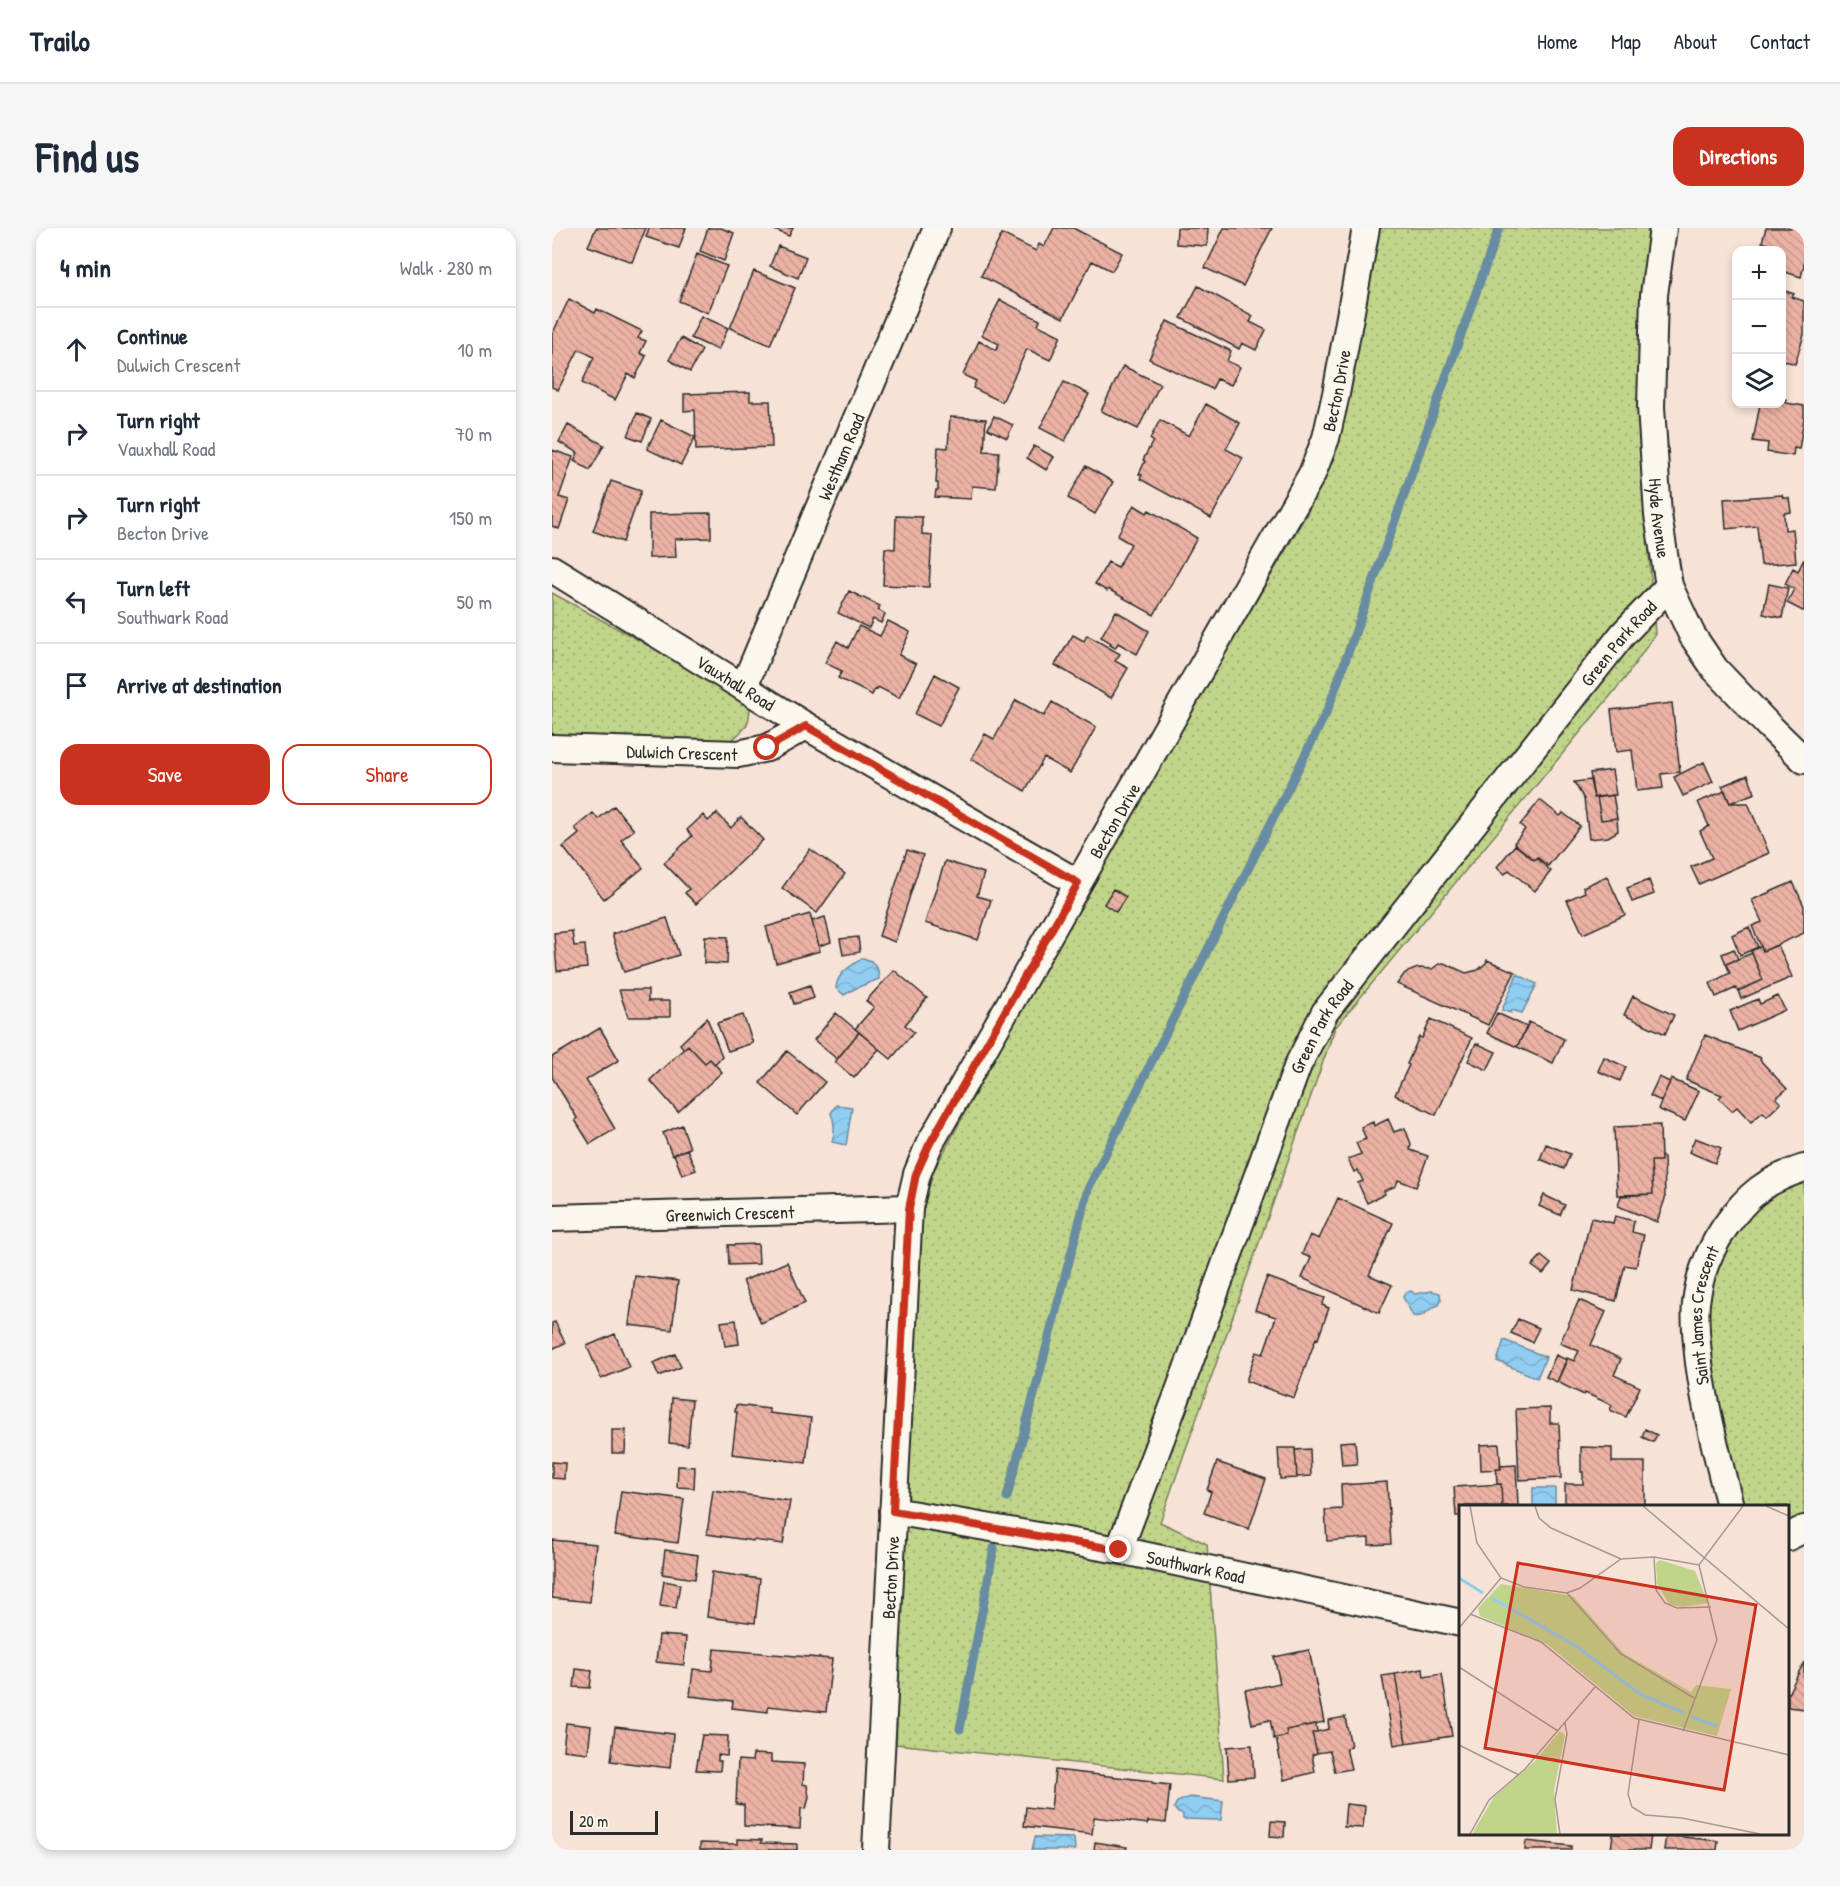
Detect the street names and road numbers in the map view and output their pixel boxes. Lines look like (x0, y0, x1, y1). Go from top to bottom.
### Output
street label: Becton Drive (1315, 348, 1356, 434)
street label: Westham Road (811, 409, 870, 504)
street label: Hyde Avenue (1643, 477, 1677, 560)
street label: Green Park Road (1574, 594, 1662, 691)
street label: Vauxhall Road (692, 649, 780, 716)
street label: Dulwich Crescent (626, 738, 739, 767)
street label: Becton Drive (1083, 778, 1146, 863)
street label: Green Park Road (1284, 974, 1359, 1077)
street label: Greenwich Crescent (665, 1199, 795, 1227)
street label: Saint James Crescent (1683, 1240, 1725, 1387)
street label: Becton Drive (875, 1535, 905, 1619)
street label: Southwark Road (1144, 1544, 1247, 1589)

